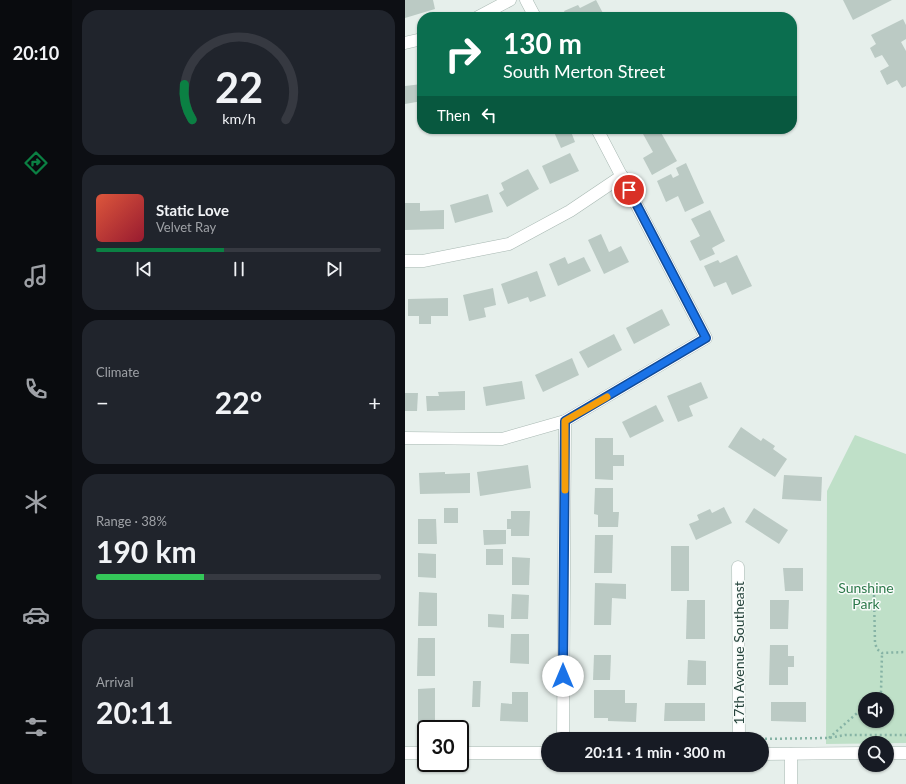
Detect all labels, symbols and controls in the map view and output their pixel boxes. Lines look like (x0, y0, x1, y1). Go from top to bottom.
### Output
text: 130 m (503, 26, 582, 60)
icon: right (437, 28, 489, 80)
text: 20:10 (13, 42, 59, 64)
text: South Merton Street (503, 60, 665, 82)
text: 22 (214, 62, 263, 112)
icon: left (478, 104, 500, 126)
text: Then (437, 106, 470, 124)
text: km/h (222, 110, 255, 127)
icon: directions (22, 149, 50, 177)
pin (612, 173, 646, 207)
icon: arrive (618, 179, 640, 201)
text: Static Love (156, 201, 229, 219)
text: Velvet Ray (156, 219, 216, 235)
icon: previous (133, 258, 155, 280)
icon: pause (228, 258, 250, 280)
icon: next (323, 258, 345, 280)
icon: music (22, 262, 50, 290)
text: Climate (96, 364, 139, 380)
icon: phone (22, 375, 50, 403)
text: 22° (215, 384, 262, 420)
text: − (96, 389, 109, 416)
text: + (368, 389, 381, 416)
icon: climate (22, 488, 50, 516)
text: Range · 38% (96, 513, 167, 529)
text: 190 km (96, 533, 197, 569)
park label: Sunshine Park (838, 579, 894, 612)
street label: 17th Avenue Southeast (730, 581, 747, 725)
icon: car (22, 601, 50, 629)
position arrow (542, 655, 584, 697)
text: Arrival (96, 674, 133, 690)
map controls (858, 692, 894, 772)
button: sound (858, 692, 894, 728)
text: 20:11 (96, 694, 173, 730)
icon: filters (22, 713, 50, 741)
speed limit sign: 30 (417, 720, 469, 772)
button: search (858, 736, 894, 772)
text: 20:11 · 1 min · 300 m (585, 743, 725, 761)

